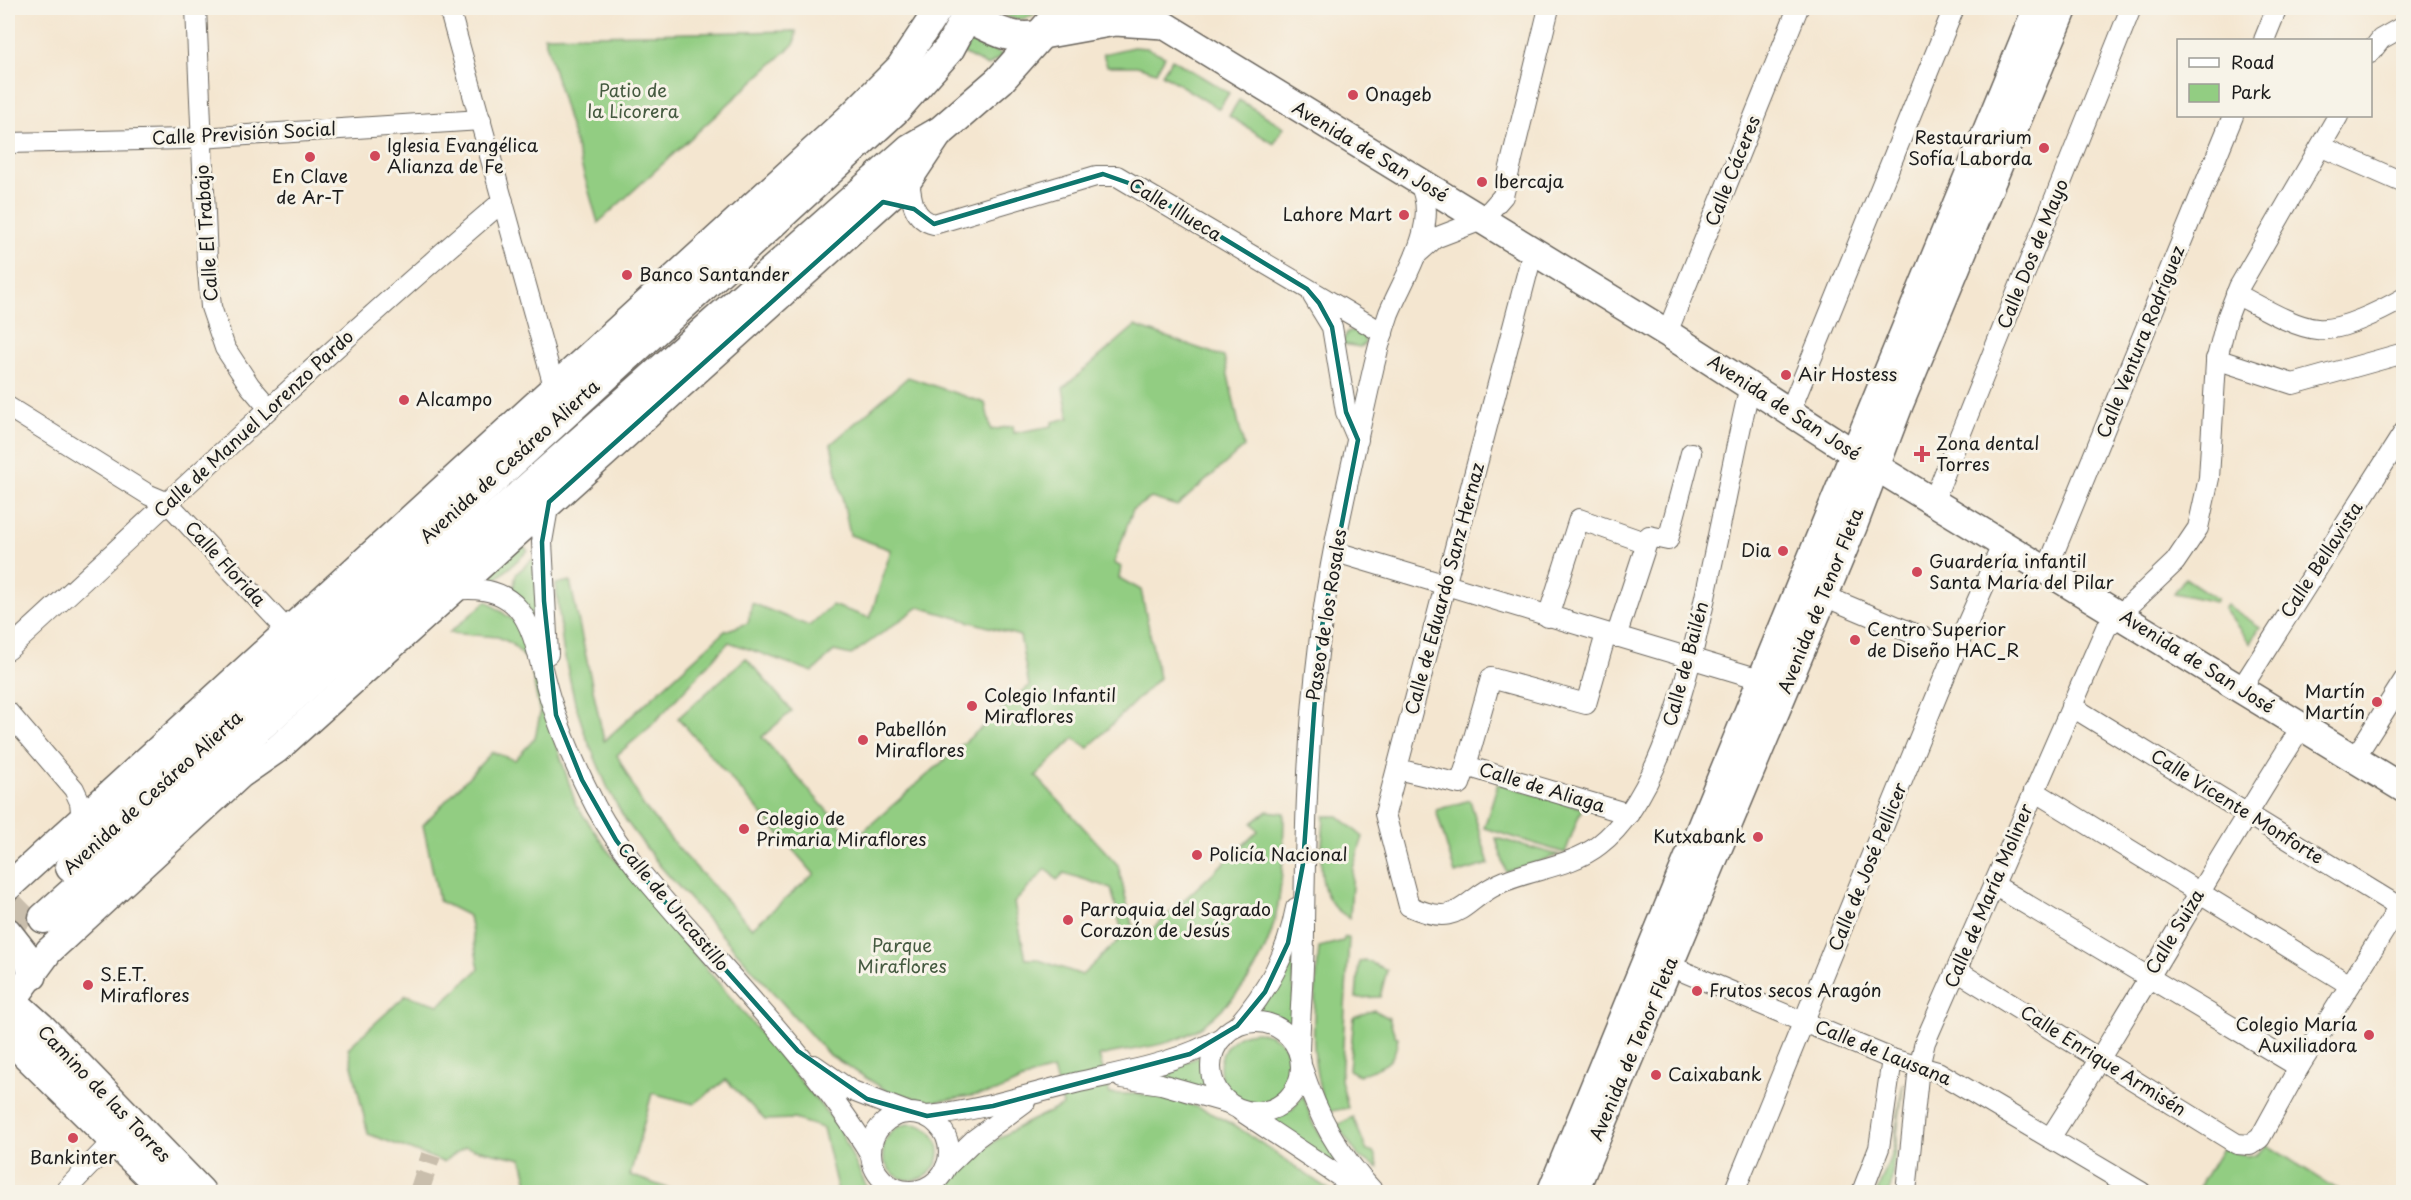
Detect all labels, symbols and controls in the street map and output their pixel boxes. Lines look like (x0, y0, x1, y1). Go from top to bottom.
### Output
legend (2177, 39, 2372, 117)
text: Road (2231, 48, 2275, 75)
park label: Patio de la Licorera (587, 76, 679, 124)
text: Park (2231, 78, 2271, 105)
place label: Onageb (1365, 80, 1432, 107)
marker: Onageb (1346, 88, 1360, 102)
street label: Avenida de San José (1288, 93, 1454, 208)
street label: Calle Cáceres (1697, 111, 1766, 230)
street label: Calle Previsión Social (151, 114, 337, 151)
place label: Restaurarium Sofía Laborda (1908, 123, 2033, 171)
place label: Iglesia Evangélica Alianza de Fe (387, 131, 539, 179)
marker: Restaurarium Sofía Laborda (2037, 141, 2051, 155)
marker: Iglesia Evangélica Alianza de Fe (368, 149, 382, 163)
marker: En Clave de Ar-T (303, 150, 317, 164)
place label: En Clave de Ar-T (272, 162, 348, 210)
street label: Calle El Trabajo (187, 164, 224, 302)
place label: Ibercaja (1494, 167, 1565, 194)
street label: Calle Illueca (1124, 170, 1228, 248)
street label: Calle Dos de Mayo (1989, 174, 2074, 332)
marker: Ibercaja (1475, 175, 1489, 189)
place label: Lahore Mart (1283, 200, 1392, 227)
marker: Lahore Mart (1397, 208, 1411, 222)
street label: Calle Ventura Rodríguez (2089, 241, 2191, 442)
place label: Banco Santander (639, 260, 790, 287)
marker: Banco Santander (620, 268, 634, 282)
street label: Calle de Manuel Lorenzo Pardo (147, 323, 359, 523)
street label: Avenida de San José (1703, 347, 1867, 466)
place label: Air Hostess (1798, 360, 1897, 387)
marker: Air Hostess (1779, 368, 1793, 382)
street label: Avenida de Cesáreo Alierta (413, 372, 605, 549)
place label: Alcampo (416, 385, 492, 412)
marker: Alcampo (397, 393, 411, 407)
place label: Zona dental Torres (1936, 429, 2039, 477)
marker: Zona dental Torres (1913, 445, 1931, 463)
street label: Calle de Eduardo Sanz Hernaz (1397, 459, 1490, 718)
street label: Calle Bellavista (2273, 495, 2369, 623)
street label: Avenida de Tenor Fleta (1770, 503, 1869, 697)
street label: Calle Florida (179, 514, 273, 612)
street label: Paseo de los Rosales (1299, 527, 1352, 703)
place label: Dia (1741, 536, 1771, 563)
marker: Dia (1776, 544, 1790, 558)
place label: Guardería infantil Santa María del Pilar (1929, 547, 2114, 595)
marker: Guardería infantil Santa María del Pilar (1910, 565, 1924, 579)
street label: Calle de Bailén (1655, 598, 1714, 729)
street label: Avenida de San José (2115, 602, 2280, 719)
place label: Centro Superior de Diseño HAC_R (1867, 615, 2019, 663)
marker: Centro Superior de Diseño HAC_R (1848, 633, 1862, 647)
place label: Martín Martín (2305, 677, 2365, 725)
place label: Colegio Infantil Miraflores (984, 681, 1116, 729)
marker: Martín Martín (2370, 695, 2384, 709)
marker: Colegio Infantil Miraflores (965, 699, 979, 713)
street label: Avenida de Cesáreo Alierta (56, 703, 248, 880)
place label: Pabellón Miraflores (875, 715, 964, 763)
marker: Pabellón Miraflores (856, 733, 870, 747)
street label: Calle Vicente Monforte (2146, 741, 2329, 870)
street label: Calle de Aliaga (1476, 755, 1609, 819)
street label: Calle de José Pellicer (1820, 778, 1913, 955)
street label: Calle de María Moliner (1937, 799, 2039, 992)
place label: Colegio de Primaria Miraflores (756, 804, 926, 852)
marker: Colegio de Primaria Miraflores (737, 822, 751, 836)
place label: Kutxabank (1653, 822, 1746, 849)
marker: Kutxabank (1751, 830, 1765, 844)
street label: Calle de Uncastillo (612, 836, 736, 976)
place label: Policía Nacional (1209, 840, 1348, 867)
marker: Policía Nacional (1190, 848, 1204, 862)
street label: Calle Suiza (2138, 883, 2210, 979)
place label: Parroquia del Sagrado Corazón de Jesús (1080, 895, 1271, 943)
marker: Parroquia del Sagrado Corazón de Jesús (1061, 913, 1075, 927)
park label: Parque Miraflores (857, 931, 947, 979)
street label: Avenida de Tenor Fleta (1582, 951, 1684, 1145)
place label: S.E.T. Miraflores (100, 960, 189, 1008)
place label: Frutos secos Aragón (1709, 976, 1882, 1003)
marker: S.E.T. Miraflores (81, 978, 95, 992)
marker: Frutos secos Aragón (1690, 984, 1704, 998)
street label: Calle Enrique Armisén (2016, 998, 2192, 1122)
place label: Colegio María Auxiliadora (2235, 1010, 2358, 1058)
street label: Calle de Lausana (1811, 1012, 1956, 1092)
street label: Camino de las Torres (32, 1018, 178, 1168)
marker: Colegio María Auxiliadora (2362, 1028, 2376, 1042)
place label: Caixabank (1668, 1060, 1762, 1087)
marker: Caixabank (1649, 1068, 1663, 1082)
marker: Bankinter (66, 1131, 80, 1145)
place label: Bankinter (30, 1143, 117, 1170)

